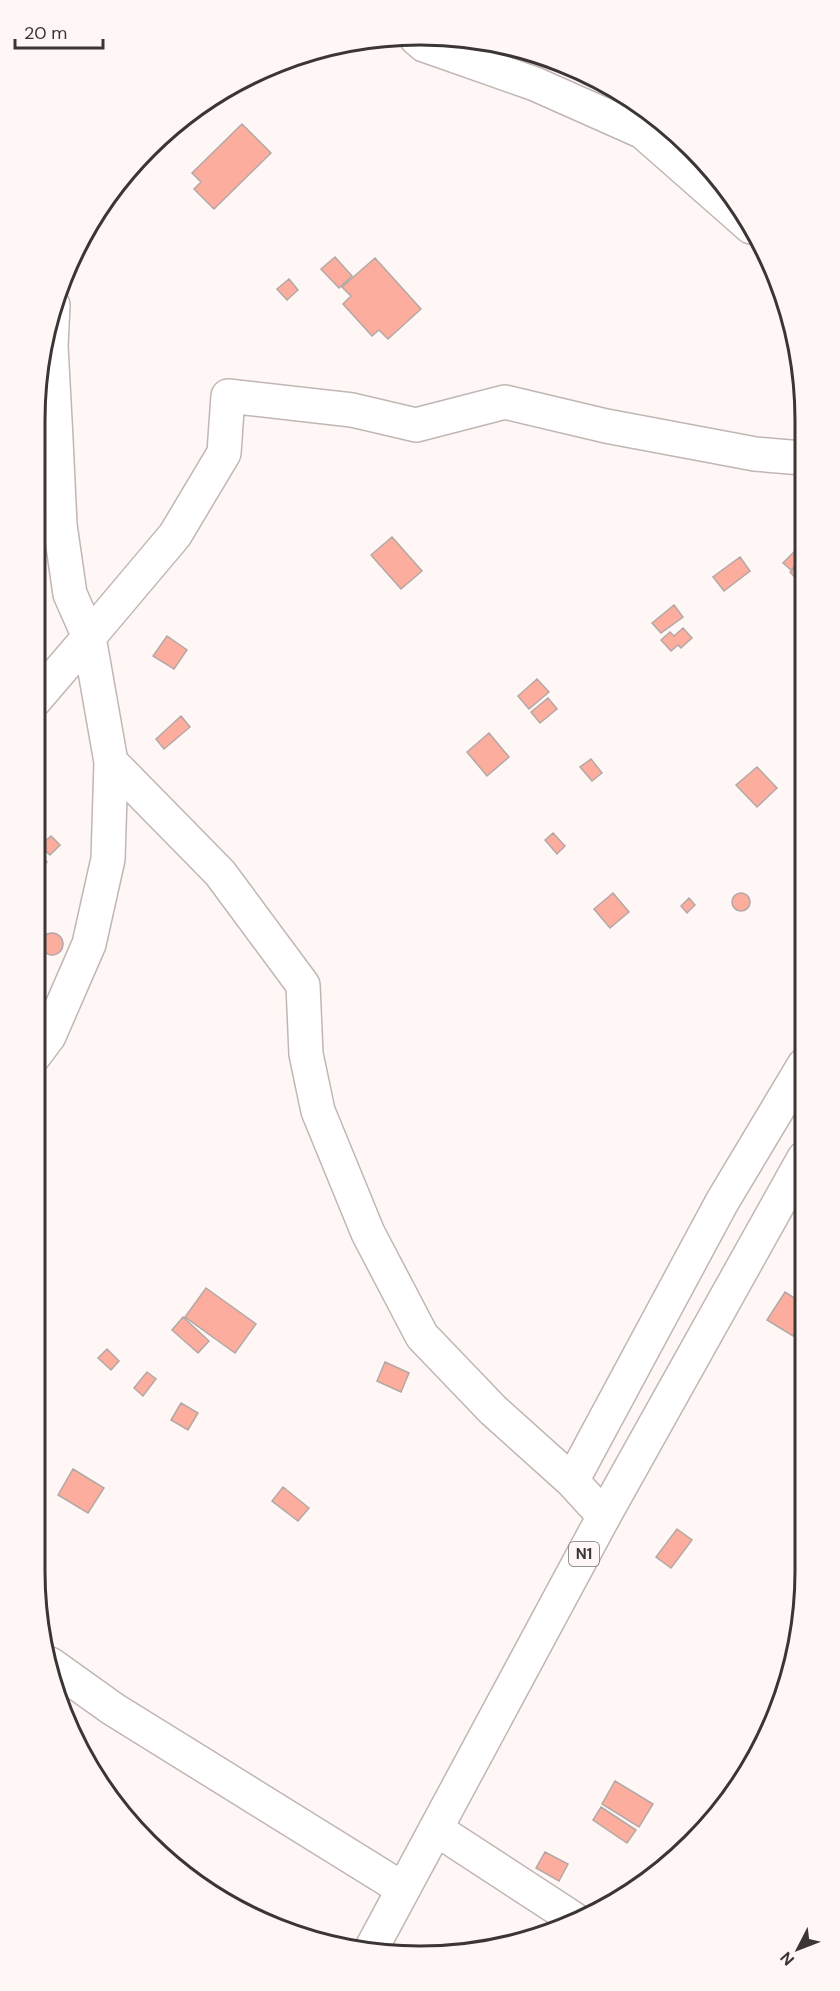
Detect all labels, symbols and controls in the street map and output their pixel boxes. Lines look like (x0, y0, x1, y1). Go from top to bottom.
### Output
scale bar (15, 12, 104, 50)
text: 20 m (24, 21, 67, 45)
road number: N1 (569, 1542, 599, 1566)
north arrow (768, 1919, 828, 1979)
text: N (776, 1947, 799, 1970)

